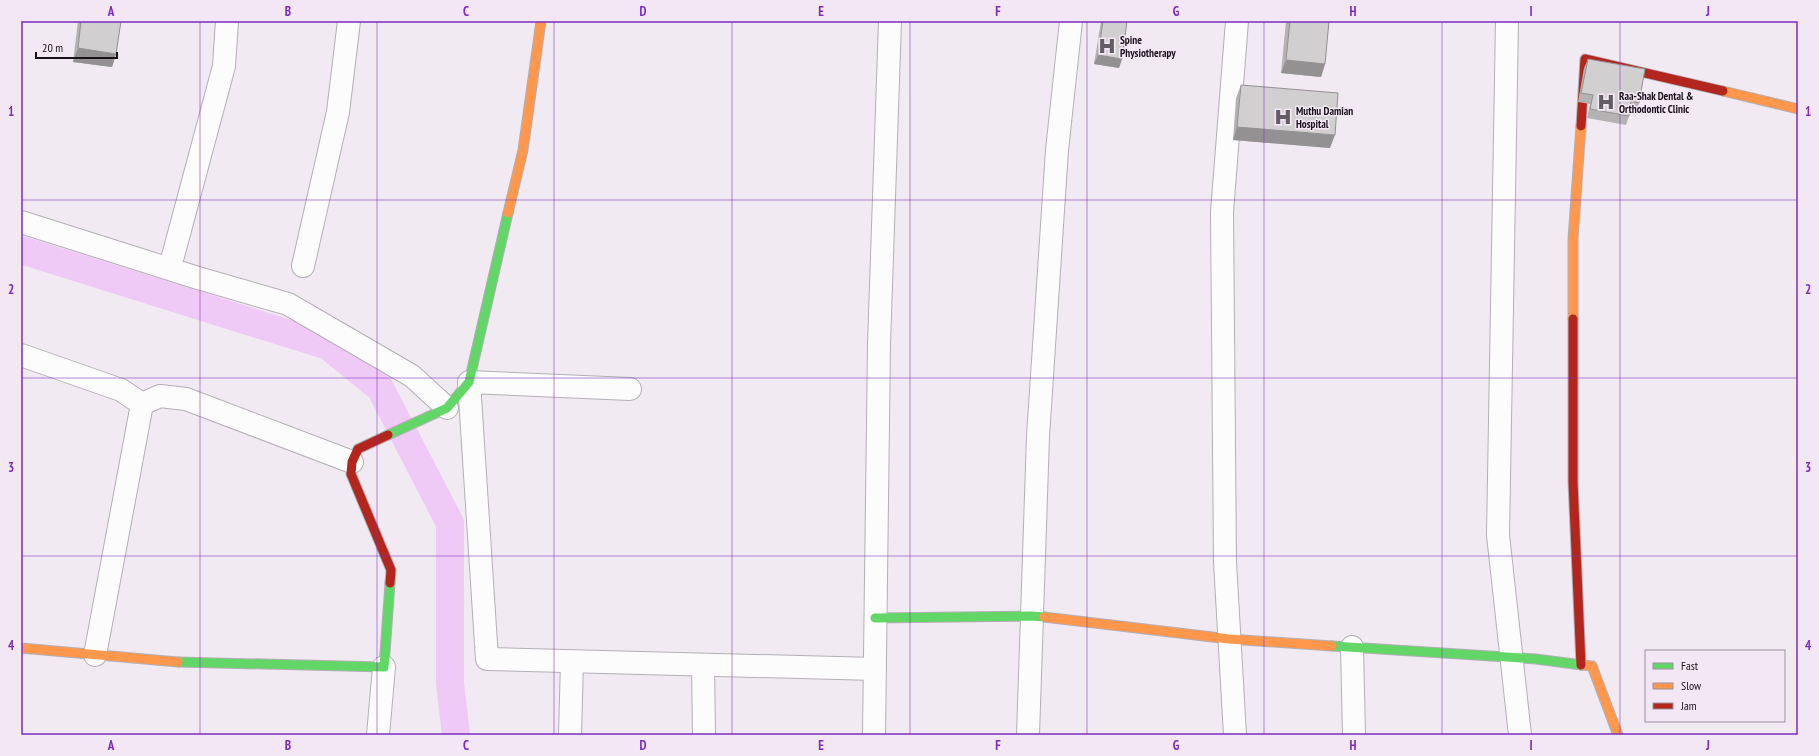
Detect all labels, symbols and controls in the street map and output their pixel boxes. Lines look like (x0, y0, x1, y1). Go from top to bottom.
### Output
text: A (107, 3, 115, 20)
text: B (285, 3, 291, 20)
text: C (463, 3, 469, 20)
text: D (640, 3, 647, 20)
text: E (818, 3, 824, 20)
text: F (995, 3, 1001, 20)
text: G (1173, 3, 1180, 20)
text: H (1350, 3, 1357, 20)
text: I (1529, 3, 1533, 20)
text: J (1705, 3, 1710, 20)
place label: Spine Physiotherapy (1120, 33, 1176, 60)
scale bar (36, 34, 117, 60)
hospital icon: Spine Physiotherapy (1097, 36, 1117, 56)
text: 20 m (42, 40, 63, 55)
place label: Raa-Shak Dental & Orthodontic Clinic (1619, 89, 1693, 116)
hospital icon: Raa-Shak Dental & Orthodontic Clinic (1596, 92, 1616, 112)
text: 1 (8, 103, 14, 120)
text: 1 (1805, 103, 1811, 120)
place label: Muthu Damian Hospital (1296, 104, 1353, 131)
hospital icon: Muthu Damian Hospital (1273, 107, 1293, 127)
text: 2 (8, 281, 14, 298)
text: 2 (1805, 281, 1811, 298)
text: 3 (8, 459, 14, 476)
text: 3 (1805, 459, 1811, 476)
text: 4 (8, 637, 15, 654)
text: 4 (1805, 637, 1812, 654)
legend (1645, 650, 1785, 722)
text: Fast (1681, 658, 1699, 673)
text: Slow (1681, 678, 1702, 693)
text: Jam (1680, 698, 1697, 713)
text: A (107, 737, 115, 754)
text: B (285, 737, 291, 754)
text: C (463, 737, 469, 754)
text: D (640, 737, 647, 754)
text: E (818, 737, 824, 754)
text: F (995, 737, 1001, 754)
text: G (1173, 737, 1180, 754)
text: H (1350, 737, 1357, 754)
text: I (1529, 737, 1533, 754)
text: J (1705, 737, 1710, 754)

